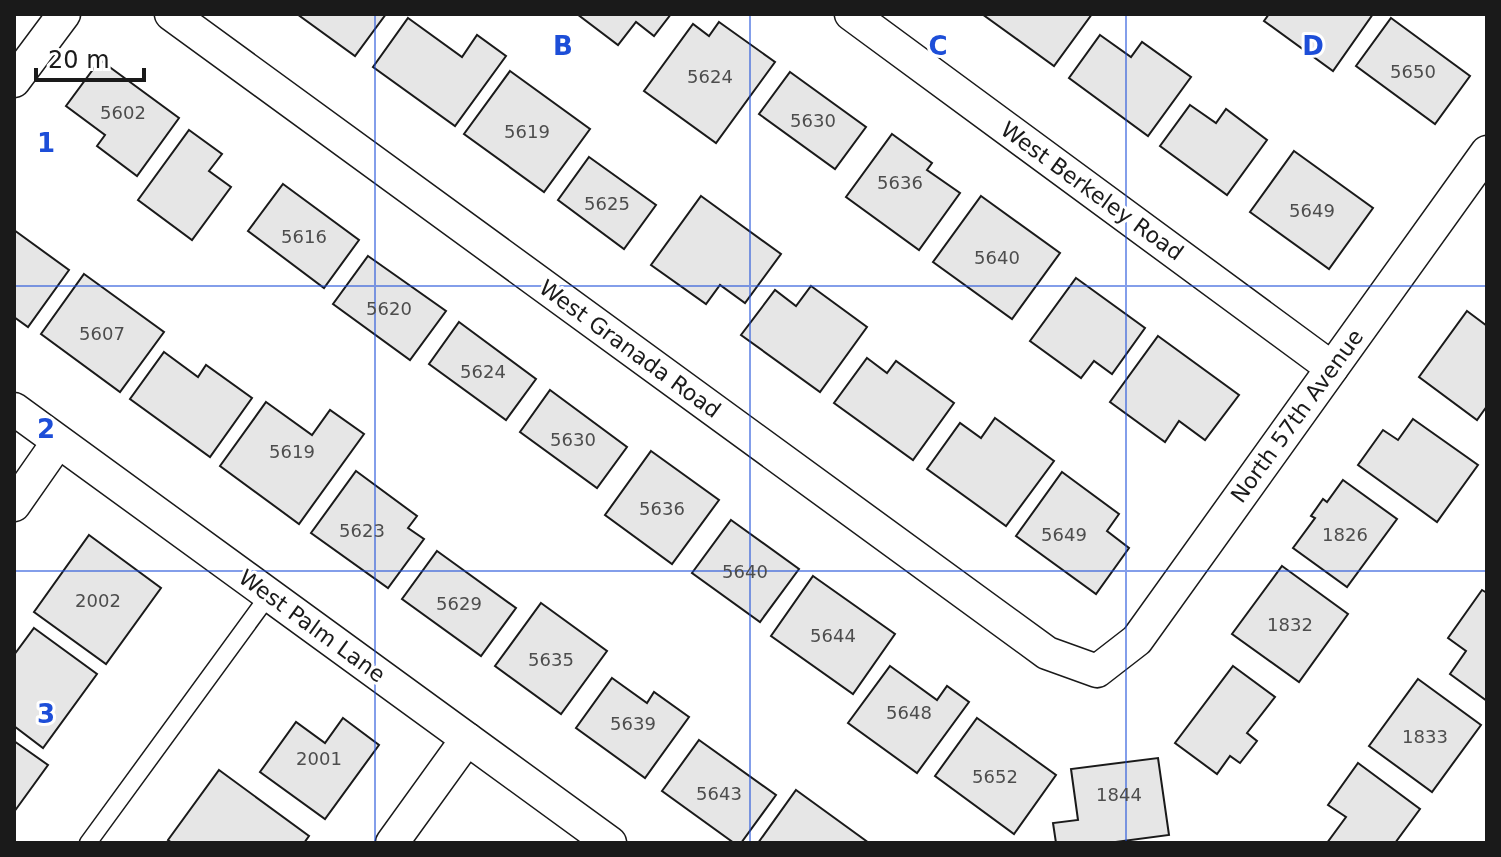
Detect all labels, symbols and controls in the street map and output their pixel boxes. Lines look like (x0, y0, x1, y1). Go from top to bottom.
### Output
text: B (553, 31, 573, 61)
text: C (928, 31, 948, 61)
text: D (1302, 31, 1324, 61)
scale bar (36, 32, 144, 82)
text: 20 m (48, 46, 110, 74)
house number: 5650 (1390, 61, 1436, 82)
house number: 5624 (687, 66, 733, 87)
house number: 5602 (100, 102, 146, 123)
house number: 5630 (790, 110, 836, 131)
street label: West Berkeley Road (996, 116, 1188, 266)
house number: 5619 (504, 121, 550, 142)
text: 1 (37, 128, 55, 158)
house number: 5636 (877, 172, 923, 193)
house number: 5625 (584, 193, 630, 214)
house number: 5649 (1289, 200, 1335, 221)
house number: 5616 (281, 226, 327, 247)
house number: 5640 (974, 247, 1020, 268)
street label: West Granada Road (535, 275, 725, 423)
house number: 5620 (366, 298, 412, 319)
house number: 5607 (79, 323, 125, 344)
street label: North 57th Avenue (1226, 325, 1368, 507)
house number: 5624 (460, 361, 506, 382)
text: 2 (37, 414, 55, 444)
house number: 5630 (550, 429, 596, 450)
house number: 5619 (269, 441, 315, 462)
house number: 5636 (639, 498, 685, 519)
house number: 5623 (339, 520, 385, 541)
house number: 5649 (1041, 524, 1087, 545)
house number: 1826 (1322, 524, 1368, 545)
house number: 5640 (722, 561, 768, 582)
street label: West Palm Lane (234, 565, 390, 687)
house number: 2002 (75, 590, 121, 611)
house number: 5629 (436, 593, 482, 614)
house number: 1832 (1267, 614, 1313, 635)
house number: 5644 (810, 625, 856, 646)
house number: 5635 (528, 649, 574, 670)
text: 3 (37, 699, 55, 729)
house number: 5648 (886, 702, 932, 723)
house number: 5639 (610, 713, 656, 734)
house number: 1833 (1402, 726, 1448, 747)
house number: 2001 (296, 748, 342, 769)
house number: 5652 (972, 766, 1018, 787)
house number: 5643 (696, 783, 742, 804)
house number: 1844 (1096, 784, 1142, 805)

